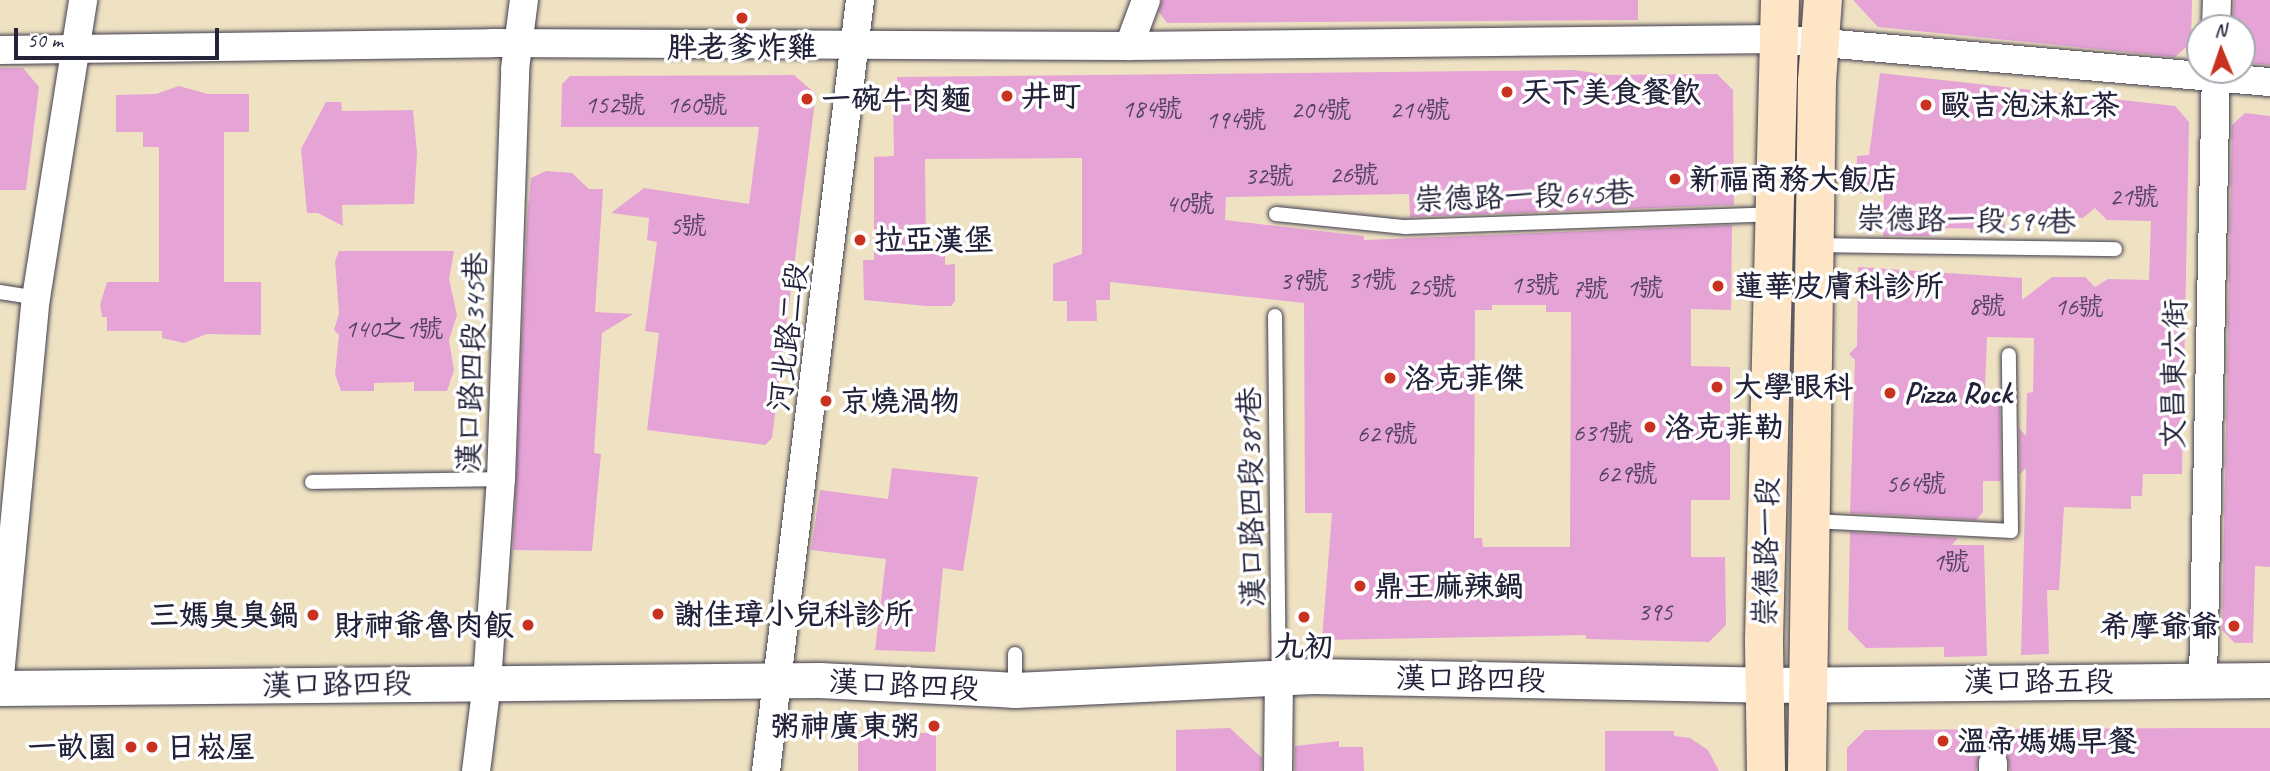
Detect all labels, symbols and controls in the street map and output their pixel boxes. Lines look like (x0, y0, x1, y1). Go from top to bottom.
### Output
marker: 胖老爹炸雞 (734, 10, 750, 26)
scale bar (18, 14, 222, 58)
north arrow (2186, 14, 2256, 84)
text: N (2214, 18, 2227, 42)
text: 50 m (27, 27, 63, 53)
place label: 胖老爹炸雞 (667, 29, 817, 65)
place label: 天下美食餐飲 (1521, 74, 1701, 110)
place label: 井町 (1021, 78, 1081, 114)
place label: 一碗牛肉麵 (821, 81, 971, 117)
marker: 天下美食餐飲 (1499, 84, 1515, 100)
place label: 毆吉泡沫紅茶 (1940, 87, 2120, 123)
marker: 井町 (999, 88, 1015, 104)
house number: 152號 (584, 89, 646, 121)
house number: 160號 (666, 89, 728, 121)
marker: 一碗牛肉麵 (799, 91, 815, 107)
house number: 184號 (1121, 93, 1183, 125)
house number: 204號 (1290, 94, 1352, 126)
house number: 214號 (1389, 94, 1451, 126)
marker: 毆吉泡沫紅茶 (1918, 97, 1934, 113)
house number: 194號 (1205, 104, 1267, 136)
house number: 26號 (1329, 159, 1379, 191)
house number: 32號 (1244, 160, 1294, 192)
place label: 新福商務大飯店 (1689, 161, 1899, 197)
marker: 新福商務大飯店 (1667, 171, 1683, 187)
street label: 崇德路一段645巷 (1413, 174, 1635, 218)
house number: 21號 (2109, 181, 2159, 213)
house number: 40號 (1165, 188, 1215, 220)
street label: 崇德路一段594巷 (1855, 200, 2077, 240)
house number: 5號 (669, 210, 707, 242)
place label: 拉亞漢堡 (874, 222, 994, 258)
marker: 拉亞漢堡 (852, 232, 868, 248)
street label: 漢口路四段345巷 (450, 251, 494, 473)
street label: 河北路二段 (761, 260, 815, 414)
house number: 31號 (1347, 264, 1397, 296)
house number: 39號 (1279, 265, 1329, 297)
place label: 蓮華皮膚科診所 (1734, 268, 1944, 304)
house number: 13號 (1510, 269, 1560, 301)
house number: 25號 (1407, 271, 1457, 303)
house number: 1號 (1626, 272, 1664, 304)
house number: 7號 (1571, 273, 1609, 305)
marker: 蓮華皮膚科診所 (1708, 276, 1728, 296)
house number: 8號 (1968, 290, 2006, 322)
house number: 16號 (2054, 291, 2104, 323)
street label: 文昌東六街 (2155, 299, 2193, 449)
house number: 140之1號 (345, 313, 443, 345)
place label: 洛克菲傑 (1404, 360, 1524, 396)
place label: 大學眼科 (1733, 369, 1853, 405)
marker: 洛克菲傑 (1382, 370, 1398, 386)
place label: Pizza Rock (1904, 375, 2012, 411)
marker: 大學眼科 (1707, 377, 1727, 397)
place label: 京燒渦物 (840, 383, 960, 419)
marker: Pizza Rock (1882, 385, 1898, 401)
street label: 漢口路四段381巷 (1231, 386, 1271, 608)
marker: 京燒渦物 (818, 393, 834, 409)
place label: 洛克菲勒 (1664, 409, 1784, 445)
house number: 631號 (1572, 417, 1634, 449)
house number: 629號 (1356, 418, 1418, 450)
marker: 洛克菲勒 (1642, 419, 1658, 435)
house number: 629號 (1596, 458, 1658, 490)
house number: 564號 (1885, 468, 1947, 500)
street label: 崇德路一段 (1747, 477, 1785, 627)
house number: 1號 (1932, 546, 1970, 578)
place label: 鼎王麻辣鍋 (1374, 568, 1524, 604)
marker: 鼎王麻辣鍋 (1352, 578, 1368, 594)
place label: 謝佳璋小兒科診所 (674, 596, 914, 632)
house number: 395 (1637, 596, 1673, 628)
place label: 三媽臭臭鍋 (149, 597, 299, 633)
marker: 謝佳璋小兒科診所 (648, 604, 668, 624)
marker: 三媽臭臭鍋 (305, 607, 321, 623)
place label: 財神爺魯肉飯 (334, 607, 514, 643)
place label: 希摩爺爺 (2100, 608, 2220, 644)
marker: 九初 (1296, 609, 1312, 625)
marker: 財神爺魯肉飯 (520, 617, 536, 633)
marker: 希摩爺爺 (2226, 618, 2242, 634)
place label: 九初 (1274, 628, 1334, 664)
street label: 漢口路四段 (1396, 660, 1546, 698)
street label: 漢口路四段 (828, 663, 980, 707)
street label: 漢口路五段 (1964, 663, 2114, 699)
street label: 漢口路四段 (262, 665, 412, 703)
place label: 粥神廣東粥 (770, 708, 920, 744)
marker: 粥神廣東粥 (926, 718, 942, 734)
place label: 溫帝媽媽早餐 (1957, 723, 2137, 759)
place label: 一畝園 (27, 729, 117, 765)
place label: 日崧屋 (166, 729, 256, 765)
marker: 溫帝媽媽早餐 (1935, 733, 1951, 749)
marker: 一畝園 (123, 739, 139, 755)
marker: 日崧屋 (144, 739, 160, 755)

